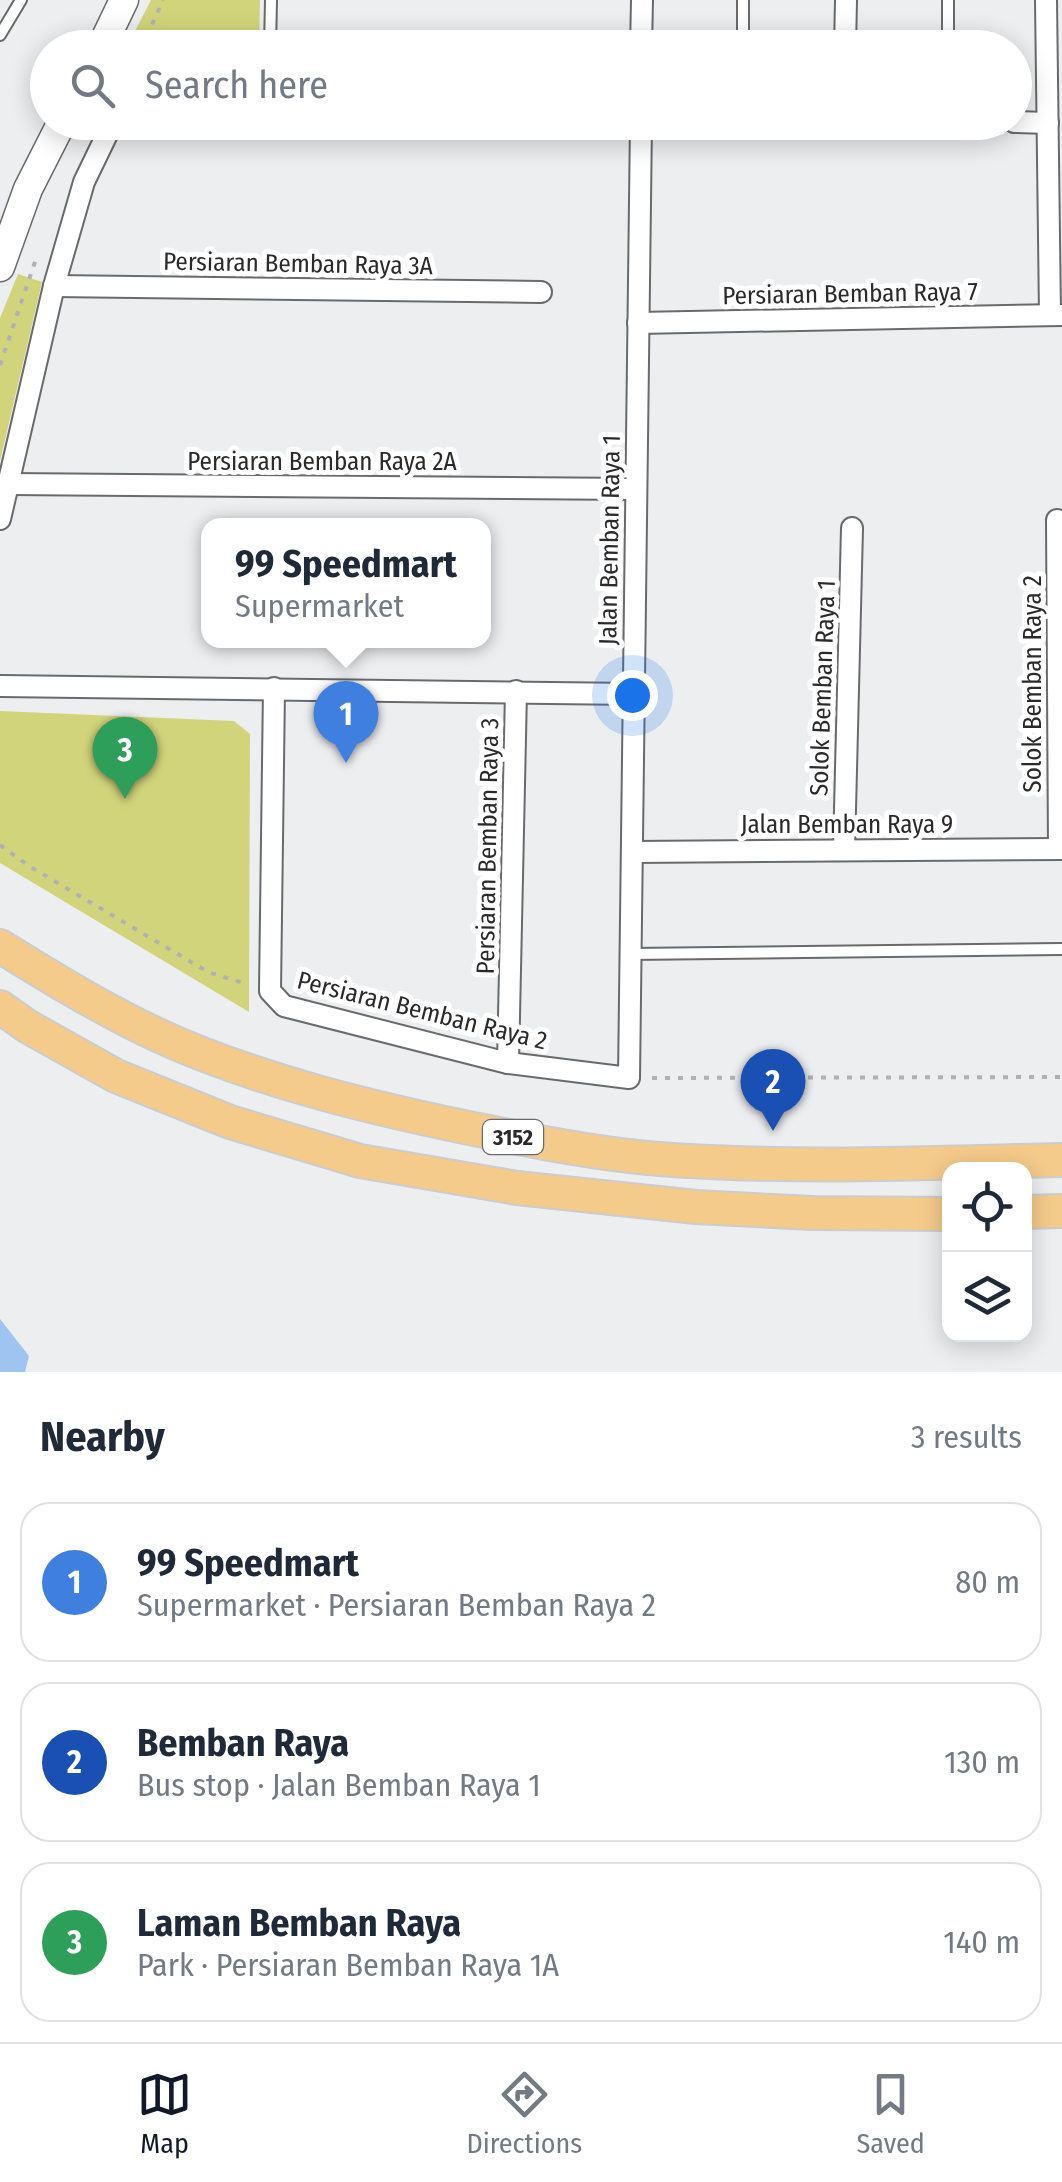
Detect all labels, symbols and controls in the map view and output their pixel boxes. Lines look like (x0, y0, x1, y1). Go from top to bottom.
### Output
search box (30, 30, 1032, 140)
icon: search (65, 58, 120, 113)
text: Search here (145, 62, 328, 108)
street label: Persiaran Bemban Raya 3A (163, 247, 433, 281)
street label: Persiaran Bemban Raya 7 (722, 277, 978, 311)
street label: Jalan Bemban Raya 1 (593, 435, 627, 645)
street label: Persiaran Bemban Raya 2A (187, 447, 457, 477)
popup (201, 518, 491, 648)
text: 99 Speedmart (235, 541, 457, 587)
street label: Solok Bemban Raya 2 (1018, 575, 1048, 793)
street label: Solok Bemban Raya 1 (804, 579, 842, 797)
text: Supermarket (235, 587, 404, 625)
your location (607, 670, 658, 721)
pin: 1 (314, 680, 378, 763)
pin: 3 (92, 716, 158, 799)
street label: Persiaran Bemban Raya 3 (471, 717, 505, 975)
street label: Jalan Bemban Raya 9 (741, 810, 953, 840)
street label: Persiaran Bemban Raya 2 (294, 965, 550, 1057)
pin: 2 (740, 1048, 806, 1131)
road number: 3152 (483, 1120, 543, 1154)
map controls (942, 1162, 1032, 1342)
button: locate (942, 1162, 1032, 1252)
button: layers (942, 1252, 1032, 1342)
text: Nearby (40, 1412, 165, 1462)
text: 3 results (911, 1418, 1022, 1456)
text: 99 Speedmart (137, 1540, 359, 1586)
text: 1 (68, 1563, 81, 1601)
text: 80 m (955, 1563, 1020, 1601)
text: Supermarket · Persiaran Bemban Raya 2 (137, 1586, 656, 1624)
text: Bemban Raya (137, 1720, 349, 1766)
text: 2 (67, 1743, 82, 1781)
text: 130 m (944, 1743, 1020, 1781)
text: Bus stop · Jalan Bemban Raya 1 (137, 1766, 541, 1804)
text: Laman Bemban Raya (137, 1900, 461, 1946)
text: 3 (67, 1923, 82, 1961)
text: 140 m (943, 1923, 1020, 1961)
text: Park · Persiaran Bemban Raya 1A (137, 1946, 559, 1984)
tab: Map (137, 2067, 192, 2160)
tab: Directions (466, 2067, 582, 2160)
tab: Saved (856, 2067, 925, 2160)

